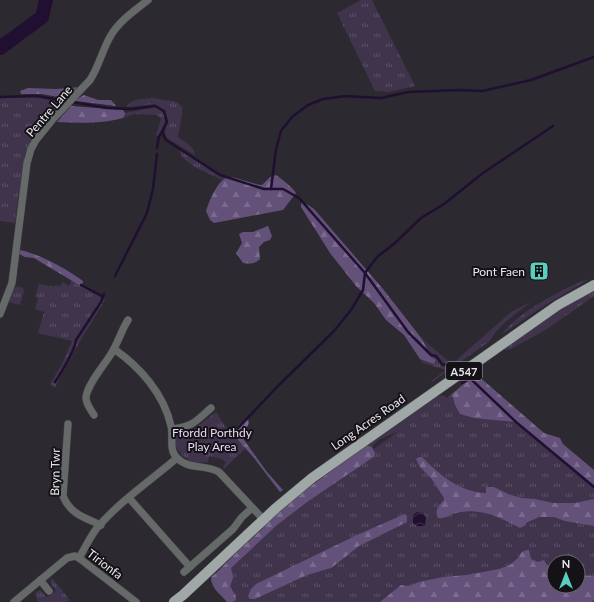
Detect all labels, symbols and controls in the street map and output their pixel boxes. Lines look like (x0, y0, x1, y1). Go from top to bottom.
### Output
street label: Pentre Lane (23, 82, 75, 140)
building icon: Pont Faen (528, 260, 550, 282)
place label: Pont Faen (472, 264, 525, 279)
road number: A547 (446, 362, 482, 380)
street label: Long Acres Road (328, 391, 408, 453)
park label: Ffordd Porthdy Play Area (172, 425, 253, 454)
street label: Bryn Twr (47, 448, 63, 496)
street label: Tirionfa (84, 546, 126, 582)
north arrow (546, 554, 586, 594)
text: N (562, 557, 570, 570)

